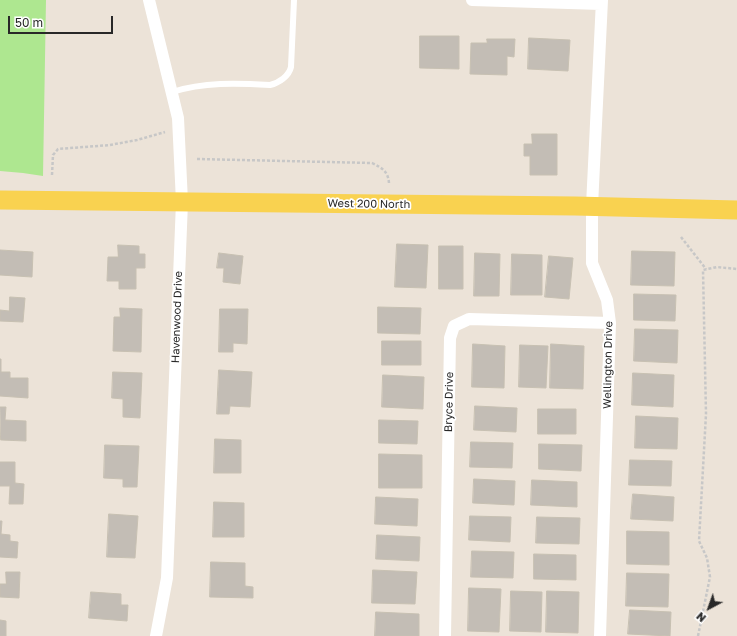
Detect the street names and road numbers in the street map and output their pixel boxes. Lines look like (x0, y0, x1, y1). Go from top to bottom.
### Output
street label: West 200 North (327, 197, 411, 211)
street label: Havenwood Drive (169, 271, 185, 363)
street label: Wellington Drive (601, 321, 615, 409)
street label: Bryce Drive (442, 372, 456, 432)

